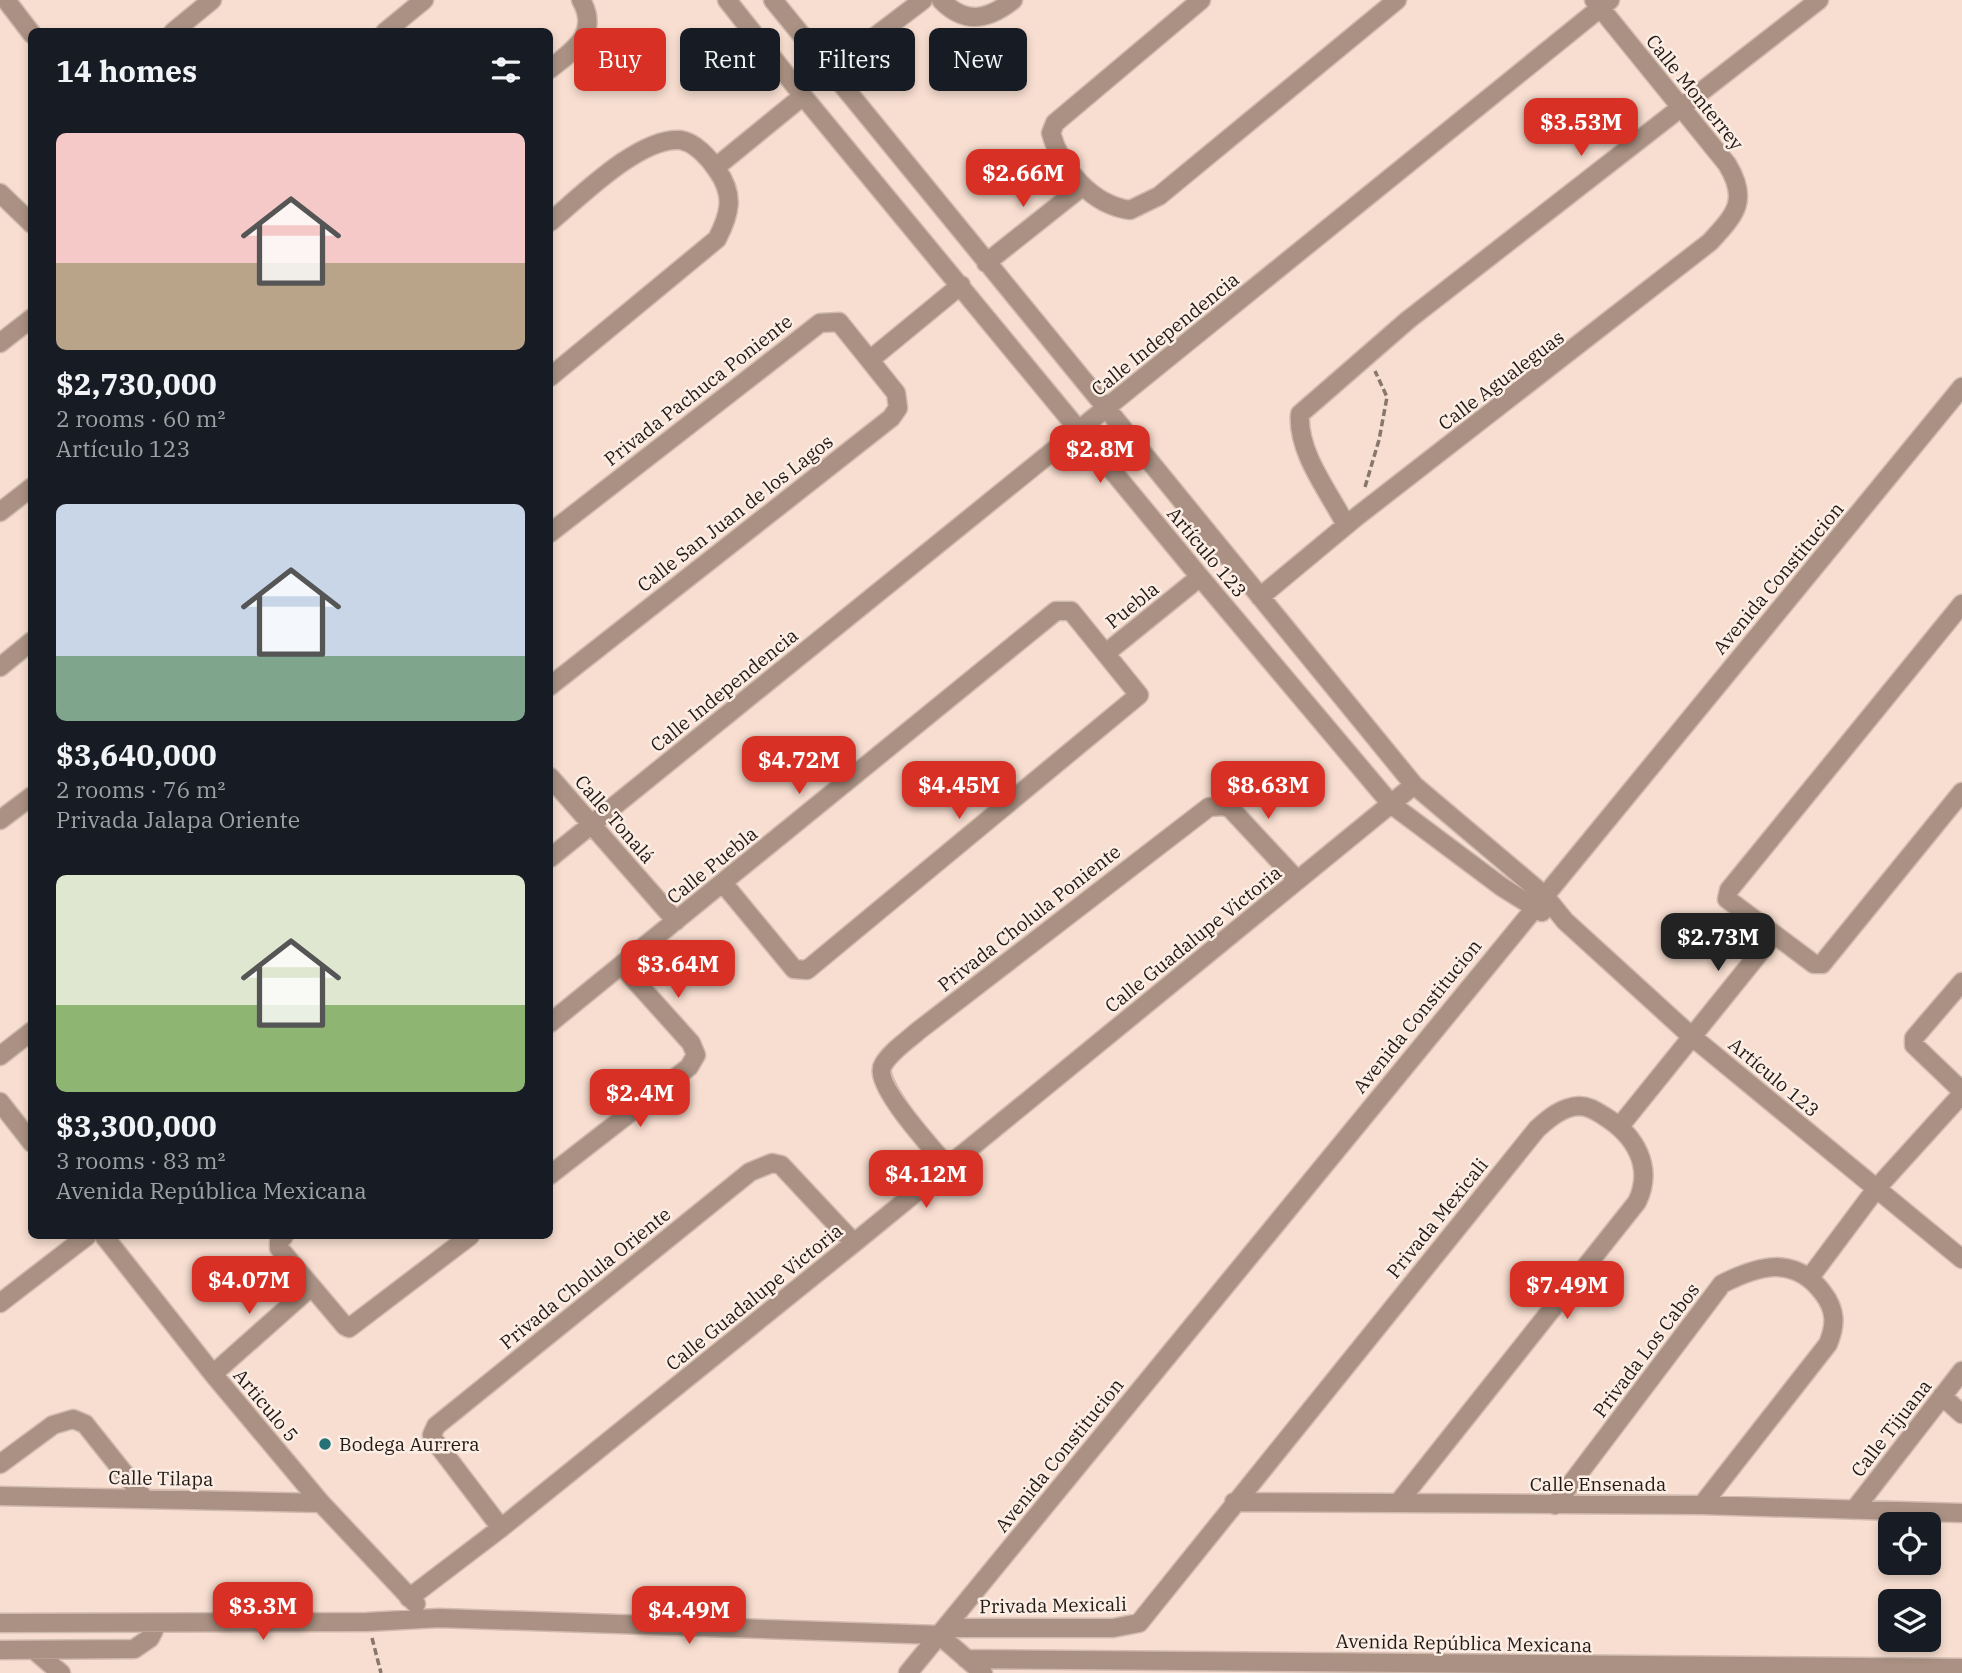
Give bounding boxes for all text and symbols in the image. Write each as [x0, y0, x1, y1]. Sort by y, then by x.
chip: Buy [574, 28, 666, 91]
chip: Rent [680, 28, 780, 91]
chip: Filters [794, 28, 915, 91]
chip: New [929, 28, 1027, 91]
street label: Calle Monterrey [1641, 29, 1750, 155]
text: 14 homes [56, 51, 197, 90]
icon: filters [487, 51, 525, 89]
pin: $3.53M [1524, 99, 1638, 158]
text: $3.53M [1540, 106, 1622, 136]
pin: $2.66M [966, 150, 1080, 209]
text: $2.66M [982, 157, 1064, 187]
icon: home [228, 178, 354, 304]
street label: Calle Independencia [1086, 267, 1244, 401]
street label: Privada Pachuca Poniente [599, 309, 797, 471]
street label: Calle Agualeguas [1433, 325, 1569, 435]
text: $2,730,000 [56, 364, 217, 403]
text: 2 rooms · 60 m² [56, 403, 226, 433]
pin: $2.8M [1051, 426, 1149, 485]
street label: Calle San Juan de los Lagos [632, 429, 838, 597]
text: Artículo 123 [56, 433, 190, 463]
text: $2.8M [1066, 433, 1134, 463]
street label: Avenida Constitucion [1707, 497, 1849, 659]
street label: Artículo 123 [1162, 502, 1252, 602]
icon: home [228, 549, 354, 675]
street label: Puebla [1101, 576, 1163, 634]
street label: Calle Independencia [645, 623, 803, 757]
text: $3,640,000 [56, 735, 217, 774]
pin: $4.72M [742, 736, 856, 796]
text: $4.72M [758, 744, 840, 774]
pin: $4.45M [902, 762, 1016, 821]
pin: $8.63M [1211, 762, 1325, 821]
text: $4.45M [918, 769, 1000, 799]
text: $8.63M [1227, 769, 1309, 799]
street label: Calle Tonalá [570, 770, 660, 868]
text: 2 rooms · 76 m² [56, 774, 226, 804]
text: Privada Jalapa Oriente [56, 804, 300, 834]
street label: Calle Puebla [662, 821, 762, 909]
street label: Privada Cholula Poniente [933, 839, 1125, 997]
street label: Calle Guadalupe Victoria [1100, 860, 1286, 1018]
pin: $2.73M [1661, 914, 1775, 973]
icon: home [228, 920, 354, 1046]
text: $2.73M [1677, 921, 1759, 951]
street label: Avenida Constitucion [1348, 934, 1486, 1098]
pin: $3.64M [621, 940, 735, 1000]
text: $3.64M [637, 948, 719, 978]
street label: Artículo 123 [1724, 1032, 1824, 1122]
pin: $2.4M [591, 1070, 689, 1129]
text: $2.4M [606, 1077, 674, 1107]
text: $3,300,000 [56, 1106, 217, 1145]
text: 3 rooms · 83 m² [56, 1145, 226, 1175]
pin: $4.12M [869, 1150, 983, 1210]
street label: Privada Mexicali [1381, 1153, 1493, 1283]
text: $4.12M [885, 1158, 967, 1188]
text: Avenida República Mexicana [56, 1175, 367, 1205]
street label: Privada Cholula Oriente [495, 1202, 675, 1354]
street label: Calle Guadalupe Victoria [661, 1218, 847, 1376]
pin: $4.07M [192, 1256, 306, 1316]
pin: $7.49M [1510, 1262, 1624, 1321]
text: $4.07M [208, 1264, 290, 1294]
text: $7.49M [1526, 1269, 1608, 1299]
street label: Privada Los Cabos [1588, 1278, 1704, 1422]
street label: Articulo 5 [228, 1364, 304, 1446]
street label: Avenida Constitucion [990, 1373, 1128, 1537]
street label: Calle Tijuana [1845, 1374, 1937, 1482]
place label: Bodega Aurrera [339, 1432, 480, 1456]
marker: Bodega Aurrera [317, 1436, 333, 1452]
street label: Calle Tilapa [108, 1465, 214, 1491]
street label: Calle Ensenada [1530, 1472, 1666, 1496]
map controls [1878, 1512, 1941, 1652]
button: locate [1878, 1512, 1941, 1575]
pin: $3.3M [214, 1582, 312, 1642]
pin: $4.49M [632, 1586, 746, 1646]
button: layers [1878, 1589, 1941, 1652]
text: $3.3M [229, 1590, 297, 1620]
street label: Privada Mexicali [979, 1592, 1127, 1618]
text: $4.49M [648, 1594, 730, 1624]
street label: Avenida República Mexicana [1335, 1629, 1593, 1657]

